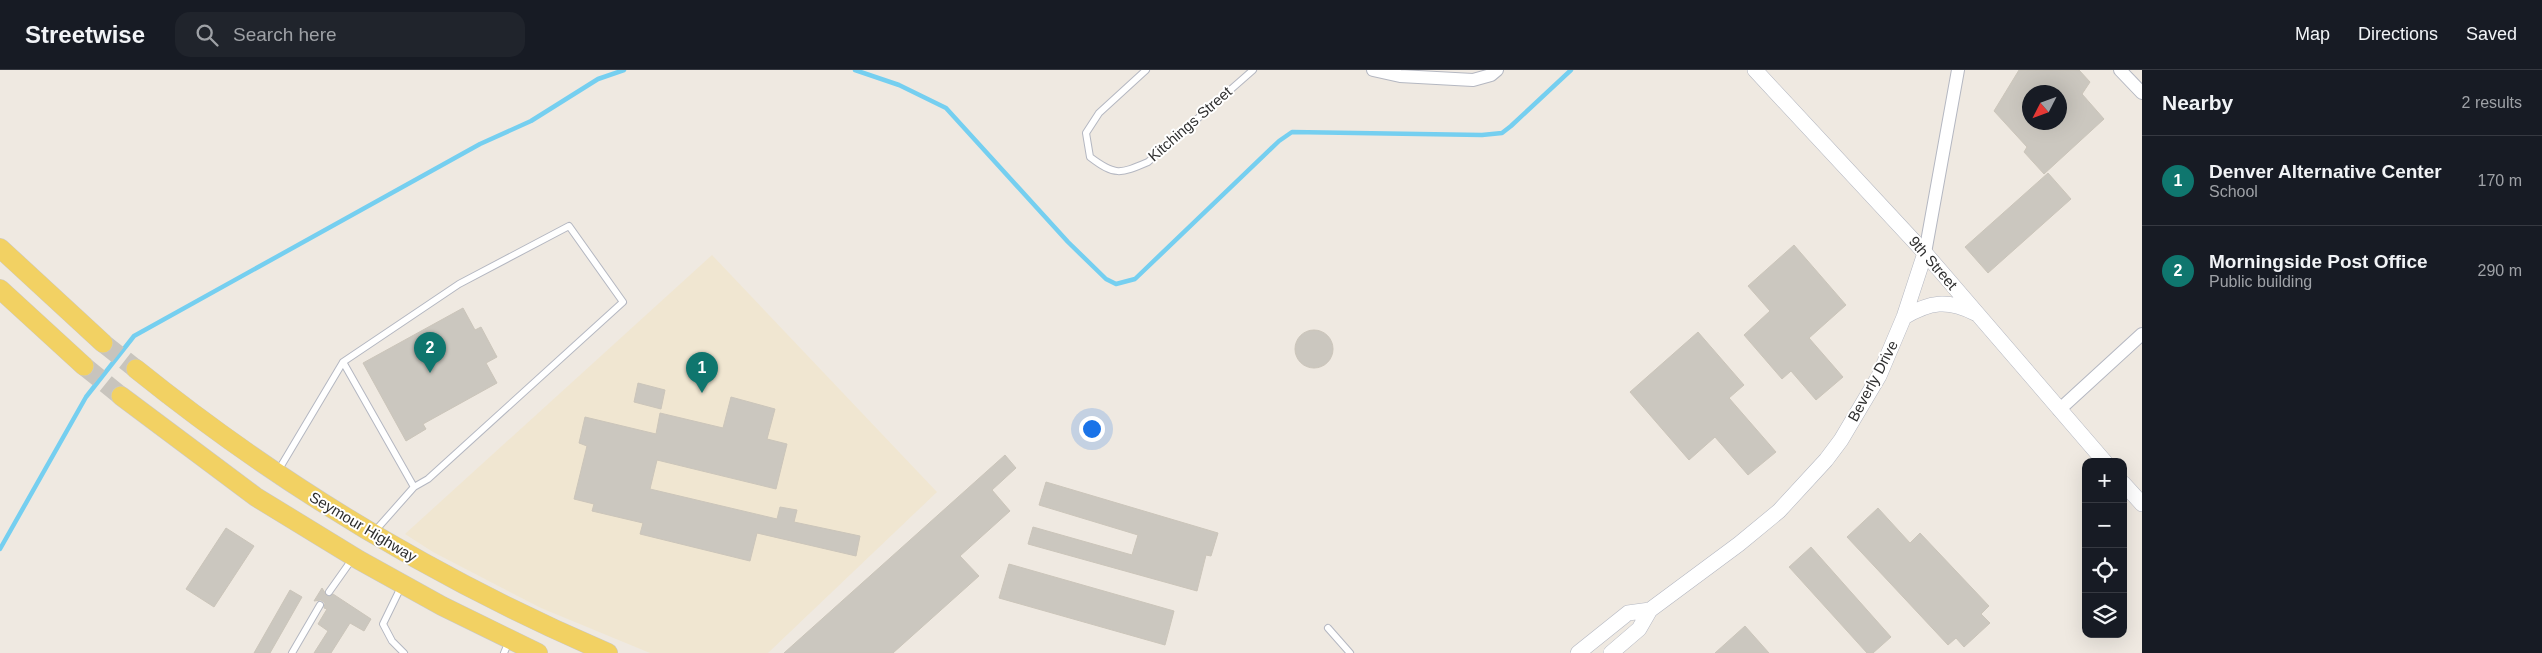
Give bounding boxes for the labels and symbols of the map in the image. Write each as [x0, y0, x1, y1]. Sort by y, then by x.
street label: Kitchings Street [1144, 82, 1236, 165]
north arrow [2022, 85, 2067, 130]
street label: 9th Street [1906, 233, 1962, 293]
pin: 2 [414, 332, 446, 373]
street label: Beverly Drive [1844, 337, 1901, 424]
pin: 1 [686, 352, 718, 393]
your location [1079, 416, 1105, 442]
street label: Seymour Highway [307, 488, 420, 565]

